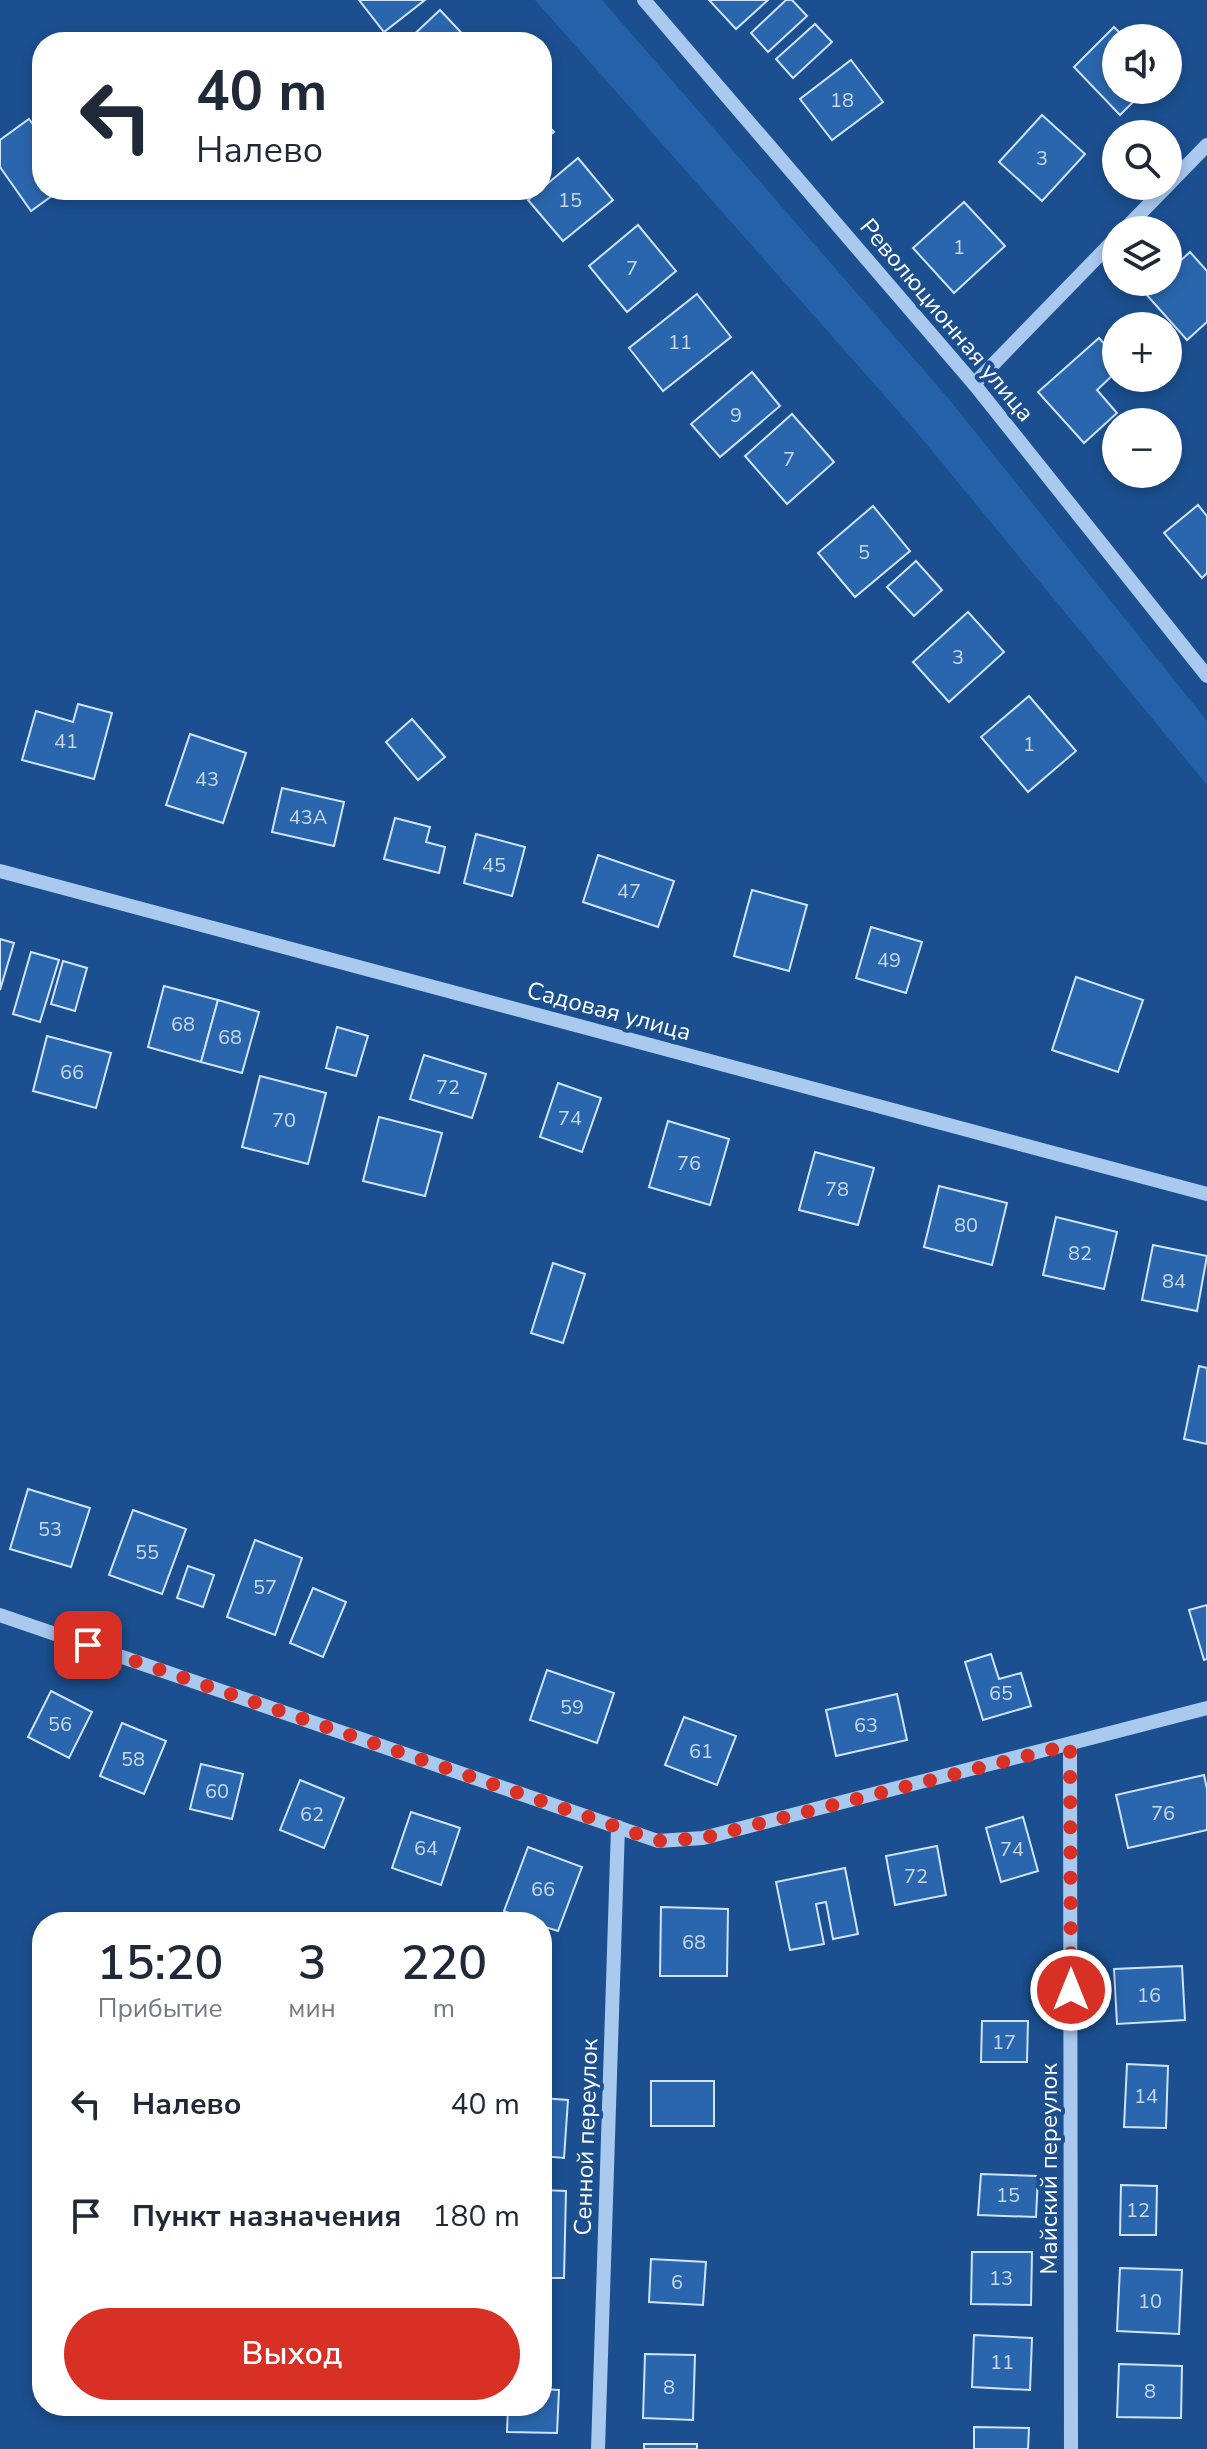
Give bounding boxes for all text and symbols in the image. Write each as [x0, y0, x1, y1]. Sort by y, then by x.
map controls [1102, 24, 1182, 488]
button: sound [1102, 24, 1182, 104]
text: 40 m [196, 53, 327, 130]
icon: left [64, 64, 168, 168]
house number: 18 [830, 87, 854, 114]
button: search [1102, 120, 1182, 200]
text: Налево [196, 126, 323, 175]
house number: 3 [1036, 145, 1048, 172]
house number: 15 [558, 187, 582, 214]
street label: Революционная улица [853, 212, 1041, 428]
button: layers [1102, 216, 1182, 296]
house number: 1 [953, 234, 965, 261]
house number: 7 [626, 255, 638, 282]
button: + [1102, 312, 1182, 392]
house number: 11 [668, 329, 692, 356]
house number: 9 [730, 402, 742, 429]
button: − [1102, 408, 1182, 488]
house number: 7 [783, 446, 795, 473]
house number: 5 [858, 539, 870, 566]
house number: 3 [952, 644, 964, 671]
house number: 41 [54, 728, 78, 755]
house number: 1 [1023, 731, 1035, 758]
house number: 43 [195, 766, 219, 793]
house number: 43А [289, 804, 328, 831]
house number: 45 [482, 852, 506, 879]
house number: 47 [617, 878, 641, 905]
house number: 49 [877, 947, 901, 974]
street label: Садовая улица [523, 974, 695, 1048]
house number: 68 [171, 1011, 195, 1038]
house number: 68 [218, 1024, 242, 1051]
house number: 66 [60, 1059, 84, 1086]
house number: 72 [436, 1074, 460, 1101]
house number: 74 [558, 1105, 582, 1132]
house number: 70 [272, 1107, 296, 1134]
house number: 76 [677, 1150, 701, 1177]
house number: 78 [825, 1176, 849, 1203]
house number: 80 [954, 1212, 978, 1239]
house number: 82 [1068, 1240, 1092, 1267]
house number: 84 [1162, 1268, 1186, 1295]
house number: 53 [38, 1516, 62, 1543]
house number: 55 [135, 1539, 159, 1566]
house number: 57 [253, 1574, 277, 1601]
pin [54, 1611, 122, 1679]
icon: arrive [66, 1623, 110, 1667]
house number: 65 [989, 1680, 1013, 1707]
house number: 59 [560, 1694, 584, 1721]
house number: 56 [48, 1711, 72, 1738]
house number: 63 [854, 1712, 878, 1739]
house number: 61 [689, 1738, 713, 1765]
house number: 58 [121, 1746, 145, 1773]
house number: 60 [205, 1778, 229, 1805]
house number: 76 [1151, 1800, 1175, 1827]
house number: 62 [300, 1801, 324, 1828]
house number: 64 [414, 1835, 438, 1862]
house number: 74 [1000, 1836, 1024, 1863]
house number: 72 [904, 1863, 928, 1890]
house number: 66 [531, 1876, 555, 1903]
house number: 68 [682, 1929, 706, 1956]
text: 15:20 [97, 1930, 223, 1996]
text: 3 [298, 1930, 326, 1996]
text: 220 [401, 1930, 487, 1996]
position arrow [1029, 1948, 1113, 2032]
house number: 16 [1137, 1982, 1161, 2009]
text: Прибытие [98, 1991, 223, 2026]
text: мин [288, 1991, 336, 2026]
text: m [433, 1991, 455, 2026]
house number: 17 [992, 2029, 1016, 2056]
street label: Сенной переулок [567, 2038, 605, 2236]
street label: Майский переулок [1033, 2063, 1065, 2275]
icon: left [64, 2082, 108, 2126]
house number: 14 [1134, 2083, 1158, 2110]
text: Налево [132, 2084, 241, 2125]
text: 40 m [451, 2084, 520, 2125]
house number: 15 [996, 2182, 1020, 2209]
icon: arrive [64, 2194, 108, 2238]
text: Пункт назначения [132, 2196, 401, 2237]
text: 180 m [433, 2196, 520, 2237]
house number: 12 [1126, 2197, 1150, 2224]
house number: 13 [989, 2265, 1013, 2292]
house number: 6 [671, 2269, 683, 2296]
house number: 10 [1138, 2288, 1162, 2315]
button: Выход [64, 2308, 520, 2400]
house number: 11 [990, 2349, 1014, 2376]
house number: 8 [663, 2374, 675, 2401]
house number: 8 [1144, 2378, 1156, 2405]

